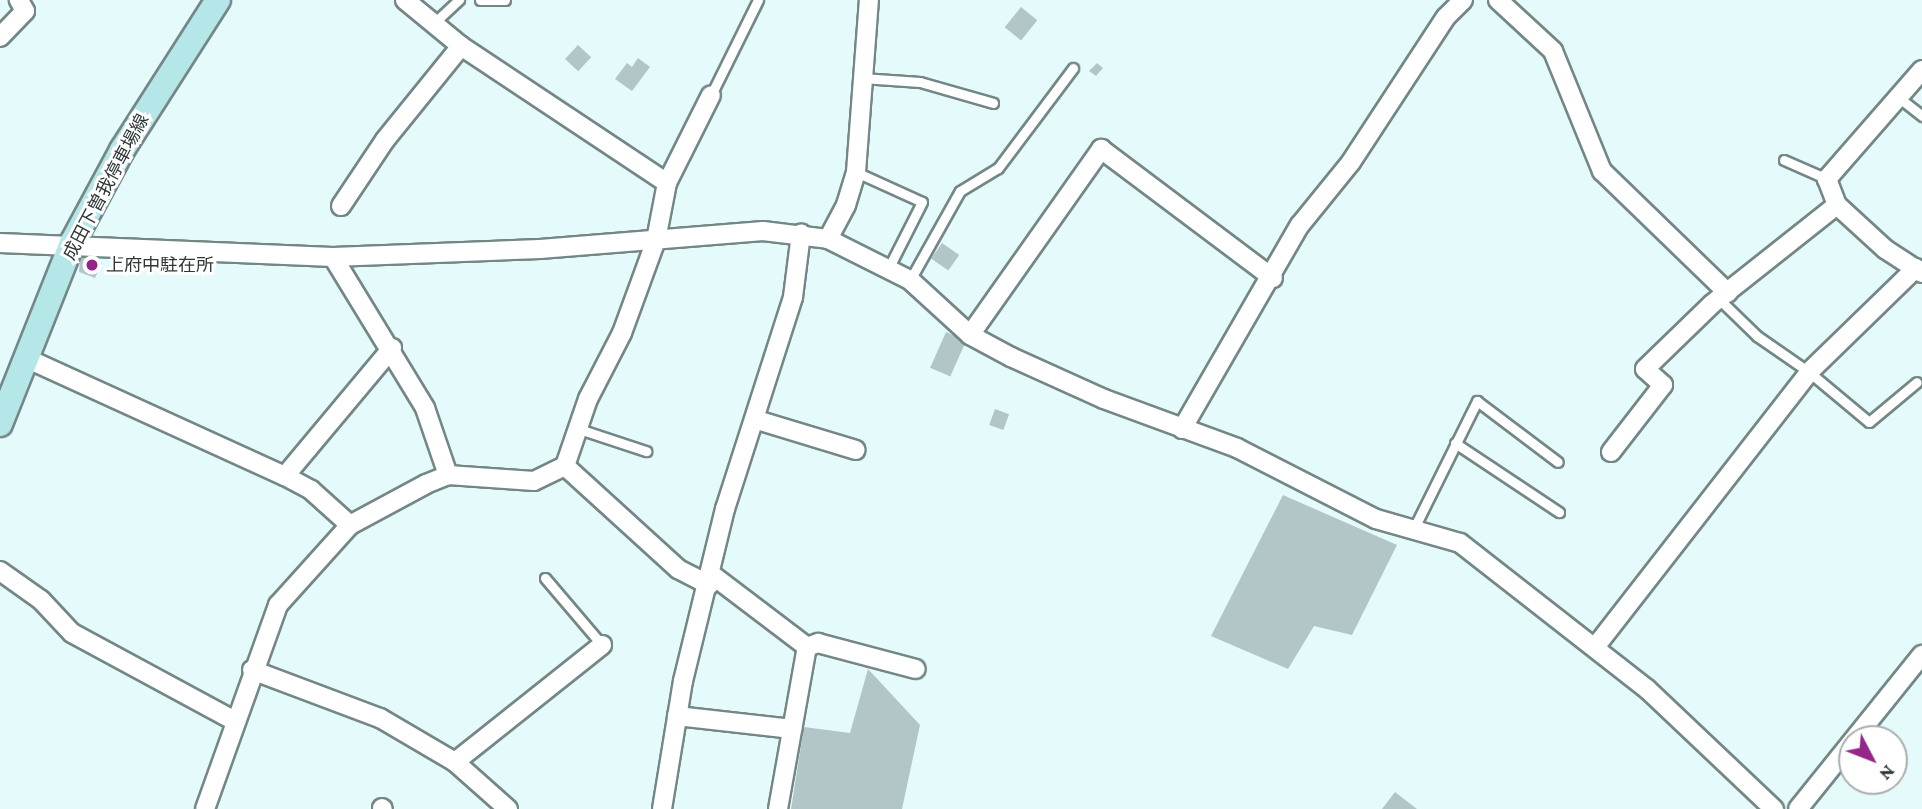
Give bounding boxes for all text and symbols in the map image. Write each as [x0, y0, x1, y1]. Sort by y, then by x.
street label: 成田下曽我停車場線 [58, 110, 154, 264]
place label: 上府中駐在所 [106, 254, 214, 276]
marker: 上府中駐在所 [84, 257, 100, 273]
north arrow [1838, 725, 1908, 795]
text: N [1875, 761, 1900, 785]

